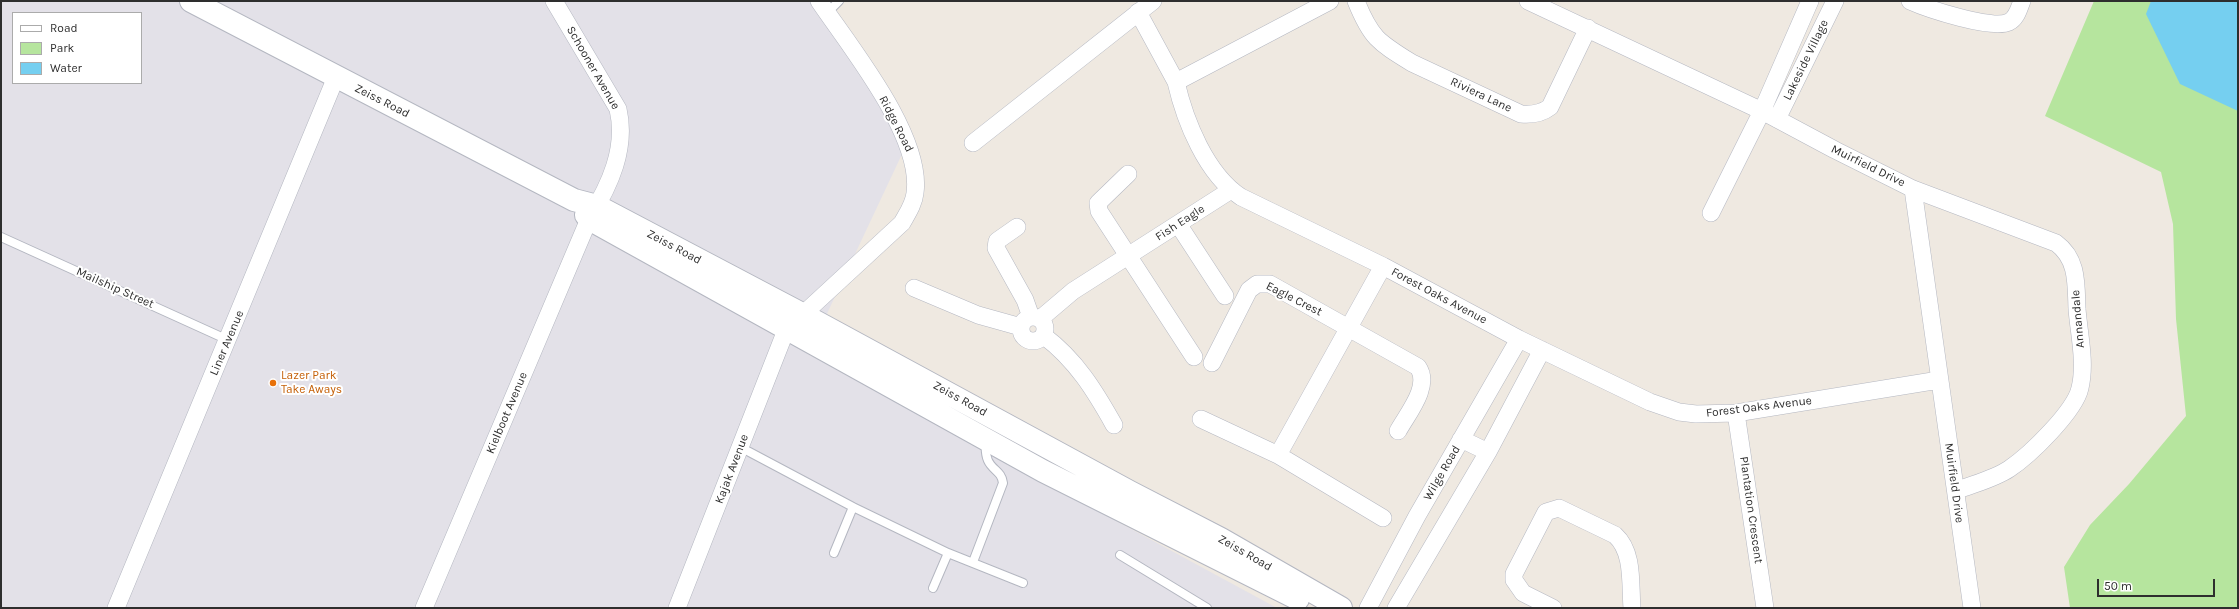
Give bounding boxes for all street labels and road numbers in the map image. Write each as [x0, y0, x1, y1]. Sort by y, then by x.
street label: Lakeside Village [1780, 17, 1832, 103]
street label: Schooner Avenue [563, 24, 623, 112]
street label: Riviera Lane [1448, 75, 1514, 115]
street label: Zeiss Road [352, 81, 412, 121]
street label: Ridge Road [876, 93, 916, 155]
street label: Muirfield Drive [1829, 142, 1907, 190]
street label: Fish Eagle [1153, 202, 1207, 244]
street label: Zeiss Road [644, 227, 704, 267]
street label: Mailship Street [74, 264, 156, 312]
street label: Forest Oaks Avenue [1389, 265, 1489, 327]
street label: Eagle Crest [1263, 279, 1325, 319]
street label: Annandale [2068, 289, 2088, 349]
street label: Liner Avenue [207, 308, 247, 378]
street label: Kielboot Avenue [483, 370, 531, 456]
street label: Zeiss Road [930, 378, 990, 420]
street label: Forest Oaks Avenue [1705, 393, 1813, 421]
street label: Kajak Avenue [712, 432, 752, 506]
street label: Muirfield Drive [1941, 442, 1967, 524]
street label: Wilge Road [1420, 443, 1464, 503]
street label: Plantation Crescent [1736, 456, 1766, 564]
street label: Zeiss Road [1215, 532, 1275, 574]

